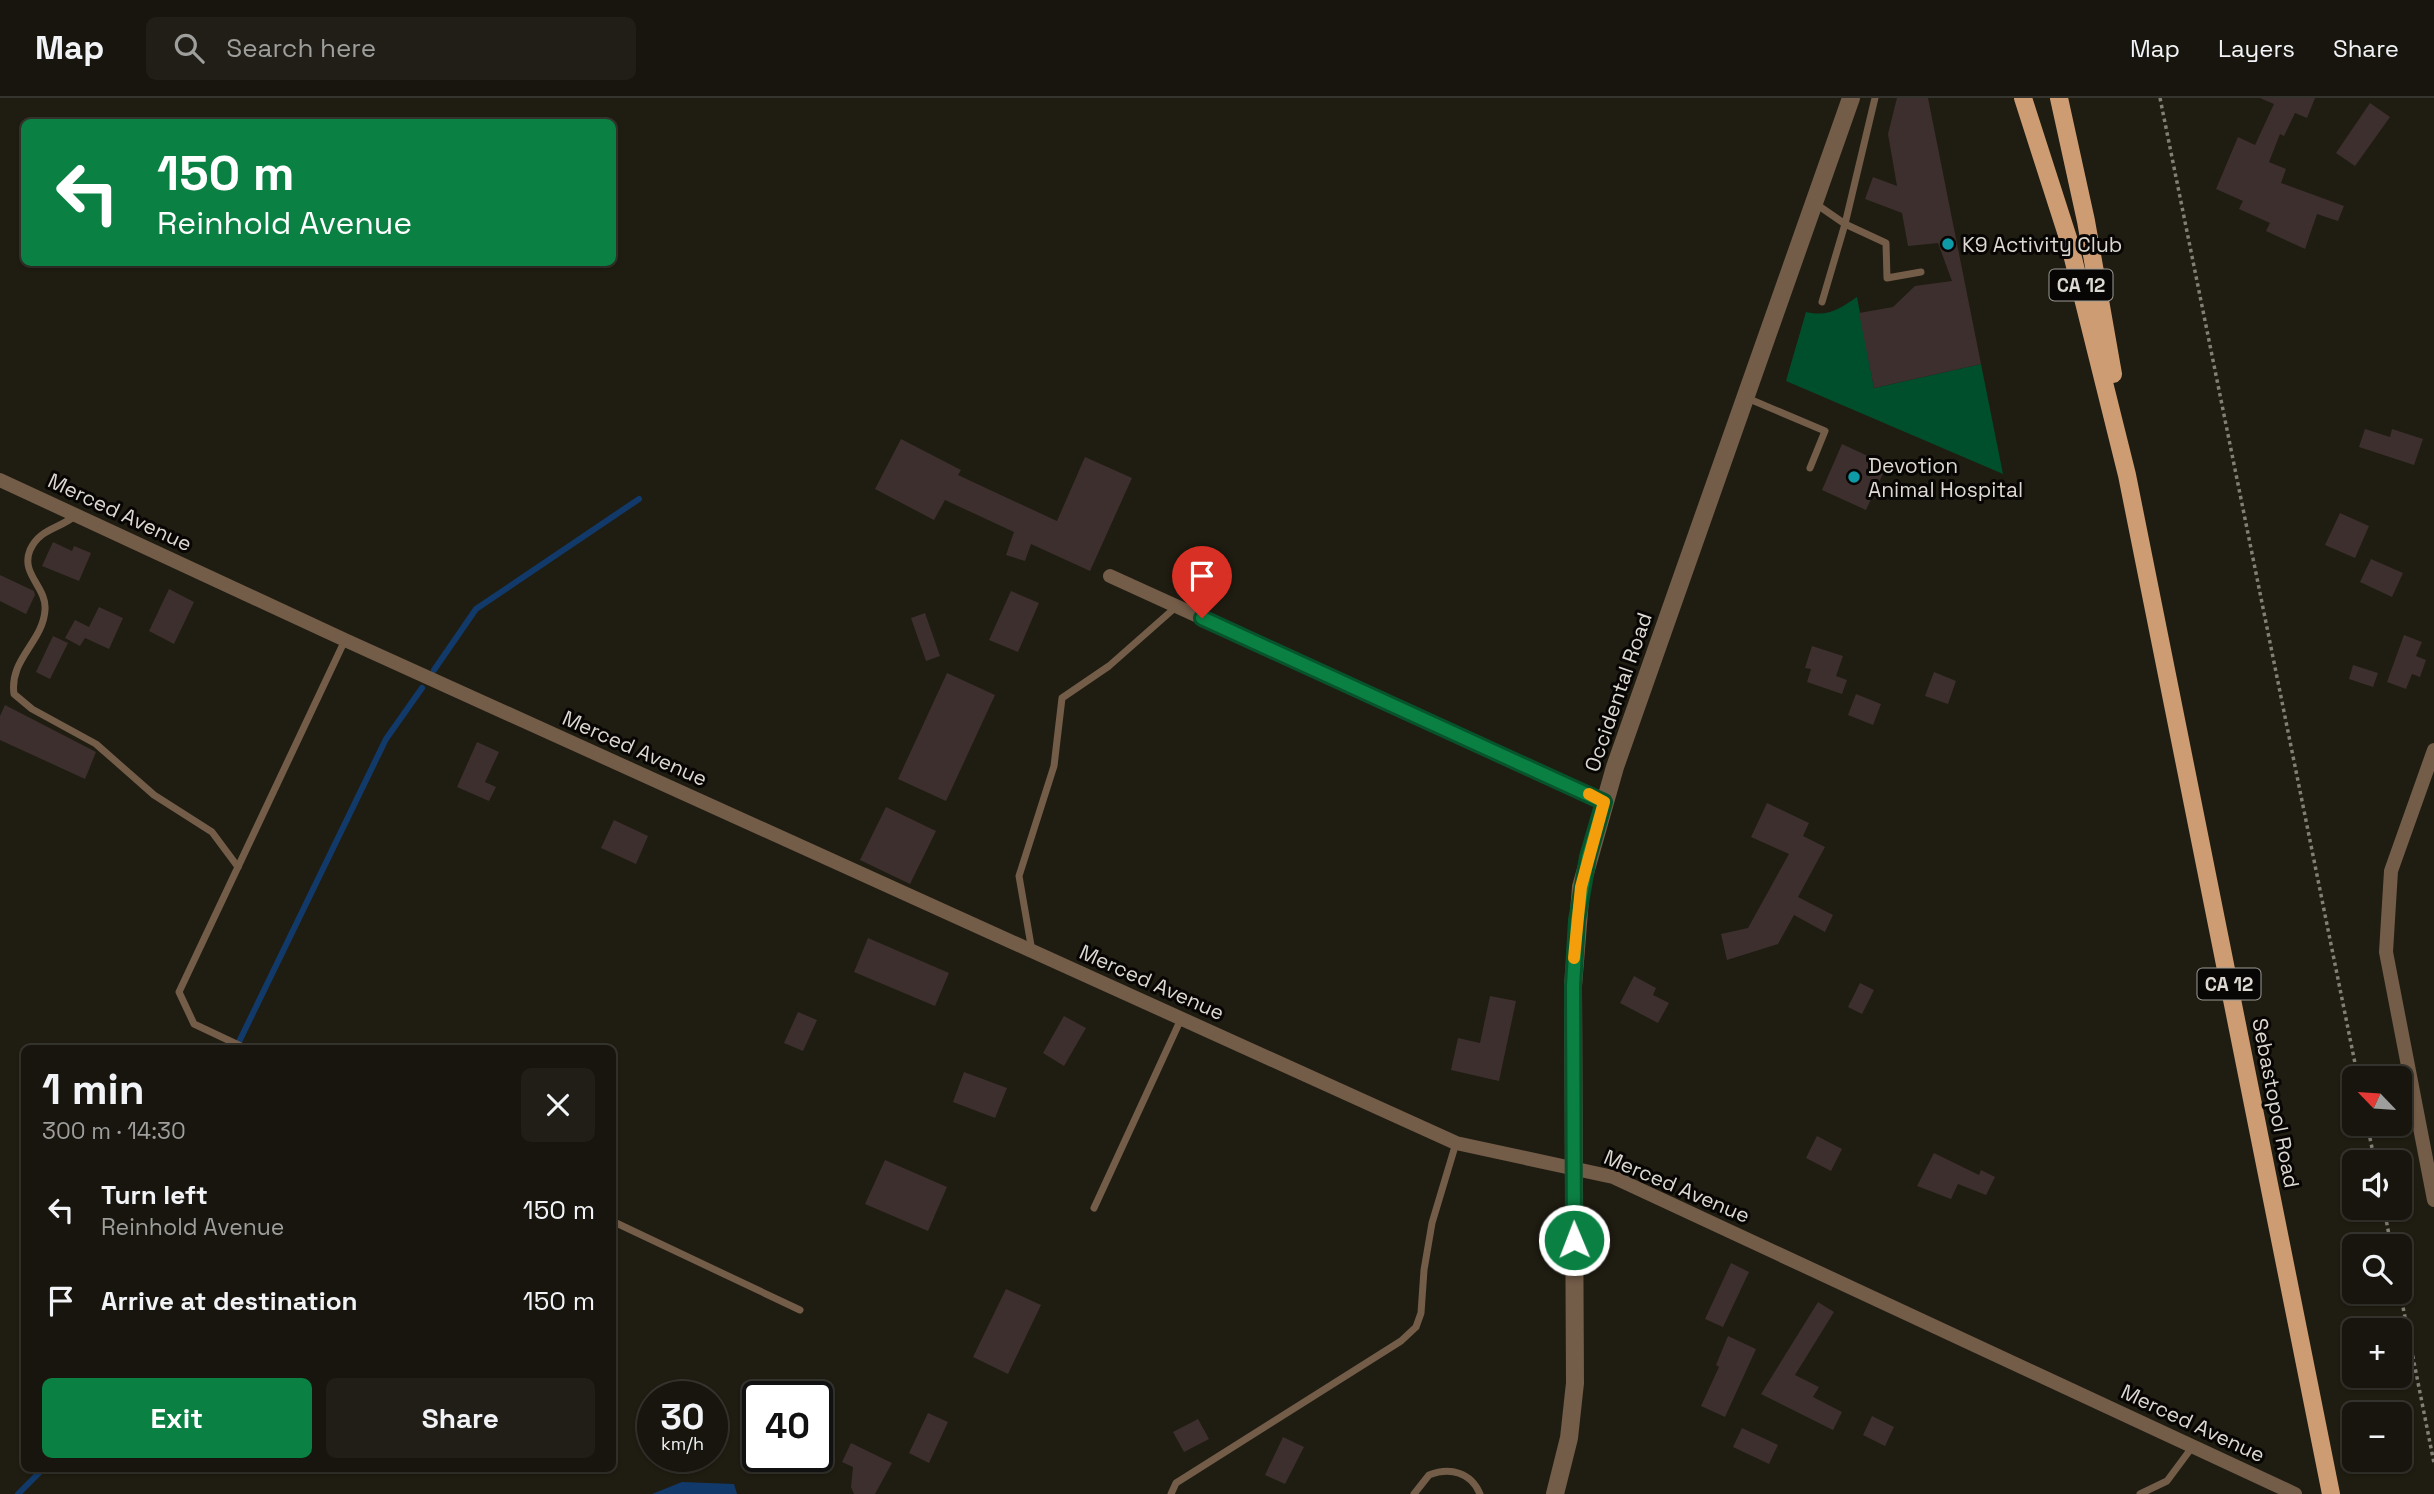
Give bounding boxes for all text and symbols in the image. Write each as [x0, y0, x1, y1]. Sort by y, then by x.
search box [146, 17, 636, 80]
text: Map [35, 27, 104, 69]
icon: search [170, 29, 208, 67]
text: Search here [226, 31, 376, 65]
text: Map [2130, 33, 2180, 64]
text: Layers [2218, 33, 2295, 64]
text: Share [2333, 33, 2399, 64]
text: 150 m [157, 142, 295, 204]
icon: left [42, 147, 133, 238]
text: Reinhold Avenue [157, 203, 412, 243]
place label: K9 Activity Club [1962, 231, 2122, 258]
marker: K9 Activity Club [1940, 236, 1956, 252]
road number: CA 12 [2050, 270, 2112, 300]
place label: Devotion Animal Hospital [1868, 452, 2023, 503]
street label: Merced Avenue [44, 467, 196, 557]
marker: Devotion Animal Hospital [1846, 469, 1862, 485]
pin [1172, 546, 1232, 618]
icon: arrive [1183, 557, 1221, 595]
street label: Occidental Road [1578, 609, 1658, 775]
street label: Merced Avenue [558, 704, 712, 792]
street label: Merced Avenue [1075, 938, 1229, 1026]
road number: CA 12 [2198, 968, 2260, 1000]
street label: Sebastopol Road [2246, 1016, 2306, 1190]
text: 1 min [42, 1063, 145, 1116]
north arrow [2342, 1066, 2412, 1136]
map controls [2342, 1066, 2412, 1472]
button: close [521, 1068, 595, 1142]
text: 300 m · 14:30 [42, 1116, 186, 1146]
street label: Merced Avenue [1600, 1143, 1754, 1229]
button: sound [2342, 1150, 2412, 1220]
text: Turn left [101, 1178, 208, 1212]
icon: left [42, 1191, 80, 1229]
text: 150 m [523, 1193, 595, 1227]
position arrow [1537, 1203, 1611, 1277]
text: Reinhold Avenue [101, 1212, 284, 1242]
button: search [2342, 1234, 2412, 1304]
icon: arrive [42, 1282, 80, 1320]
text: Arrive at destination [101, 1284, 358, 1318]
text: 150 m [523, 1284, 595, 1318]
button: + [2342, 1318, 2412, 1388]
button: Exit [42, 1378, 312, 1458]
button: Share [326, 1378, 595, 1458]
street label: Merced Avenue [2117, 1378, 2269, 1468]
speed limit sign: 40 [742, 1381, 833, 1472]
text: 30 [661, 1395, 704, 1439]
button: − [2342, 1402, 2412, 1472]
text: km/h [661, 1432, 704, 1455]

